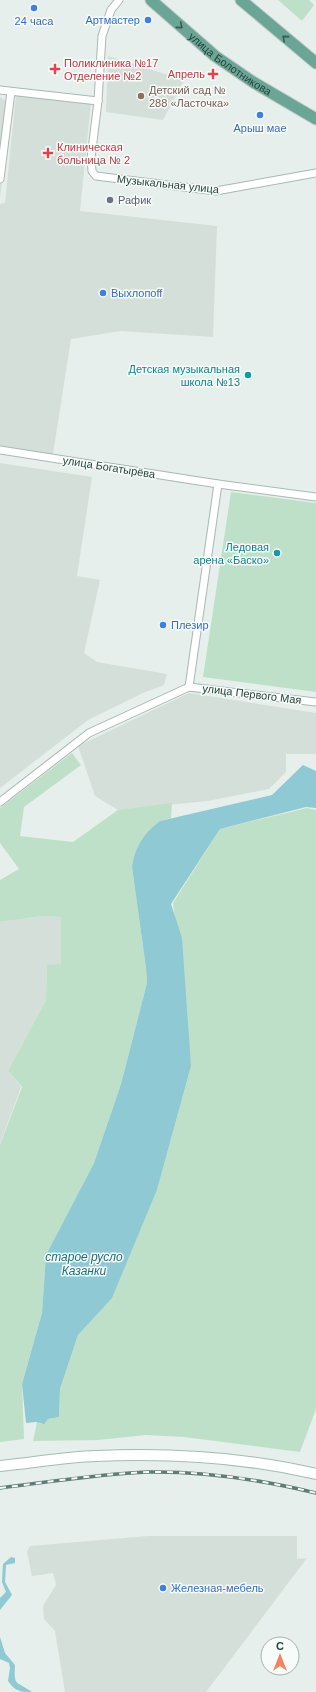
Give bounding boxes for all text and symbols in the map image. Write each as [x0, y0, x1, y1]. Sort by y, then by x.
marker: 24 часа [29, 3, 39, 13]
place label: Артмастер [85, 14, 140, 26]
place label: 24 часа [15, 15, 54, 27]
marker: Артмастер [143, 15, 153, 25]
one-way arrow [175, 21, 183, 28]
street label: улица Болотникова [187, 30, 274, 98]
one-way arrow [283, 36, 290, 43]
place label: Поликлиника №17 Отделение №2 [64, 57, 158, 82]
marker: Поликлиника №17 Отделение №2 [49, 63, 61, 75]
place label: Апрель [168, 68, 205, 80]
marker: Апрель [208, 69, 218, 79]
place label: Детский сад № 288 «Ласточка» [149, 84, 229, 109]
marker: Детский сад № 288 «Ласточка» [136, 91, 146, 101]
marker: Арыш мае [255, 110, 265, 120]
place label: Арыш мае [233, 122, 287, 134]
place label: Клиническая больница № 2 [57, 141, 130, 166]
marker: Клиническая больница № 2 [42, 147, 54, 159]
street label: Музыкальная улица [116, 173, 220, 195]
place label: Рафик [118, 194, 151, 206]
marker: Рафик [105, 195, 115, 205]
place label: Выхлопoff [111, 287, 163, 299]
marker: Выхлопoff [98, 288, 108, 298]
place label: Детская музыкальная школа №13 [129, 363, 240, 388]
marker: Детская музыкальная школа №13 [243, 370, 253, 380]
street label: улица Богатырёва [62, 454, 157, 480]
place label: Ледовая арена «Баско» [193, 541, 269, 566]
marker: Ледовая арена «Баско» [272, 548, 282, 558]
place label: Плезир [171, 619, 209, 631]
marker: Плезир [158, 620, 168, 630]
street label: улица Первого Мая [202, 682, 302, 706]
water label: старое русло Казанки [45, 1250, 123, 1278]
place label: Железная-мебель [171, 1582, 264, 1594]
marker: Железная-мебель [158, 1583, 168, 1593]
north arrow [260, 1636, 300, 1676]
text: С [276, 1640, 284, 1652]

